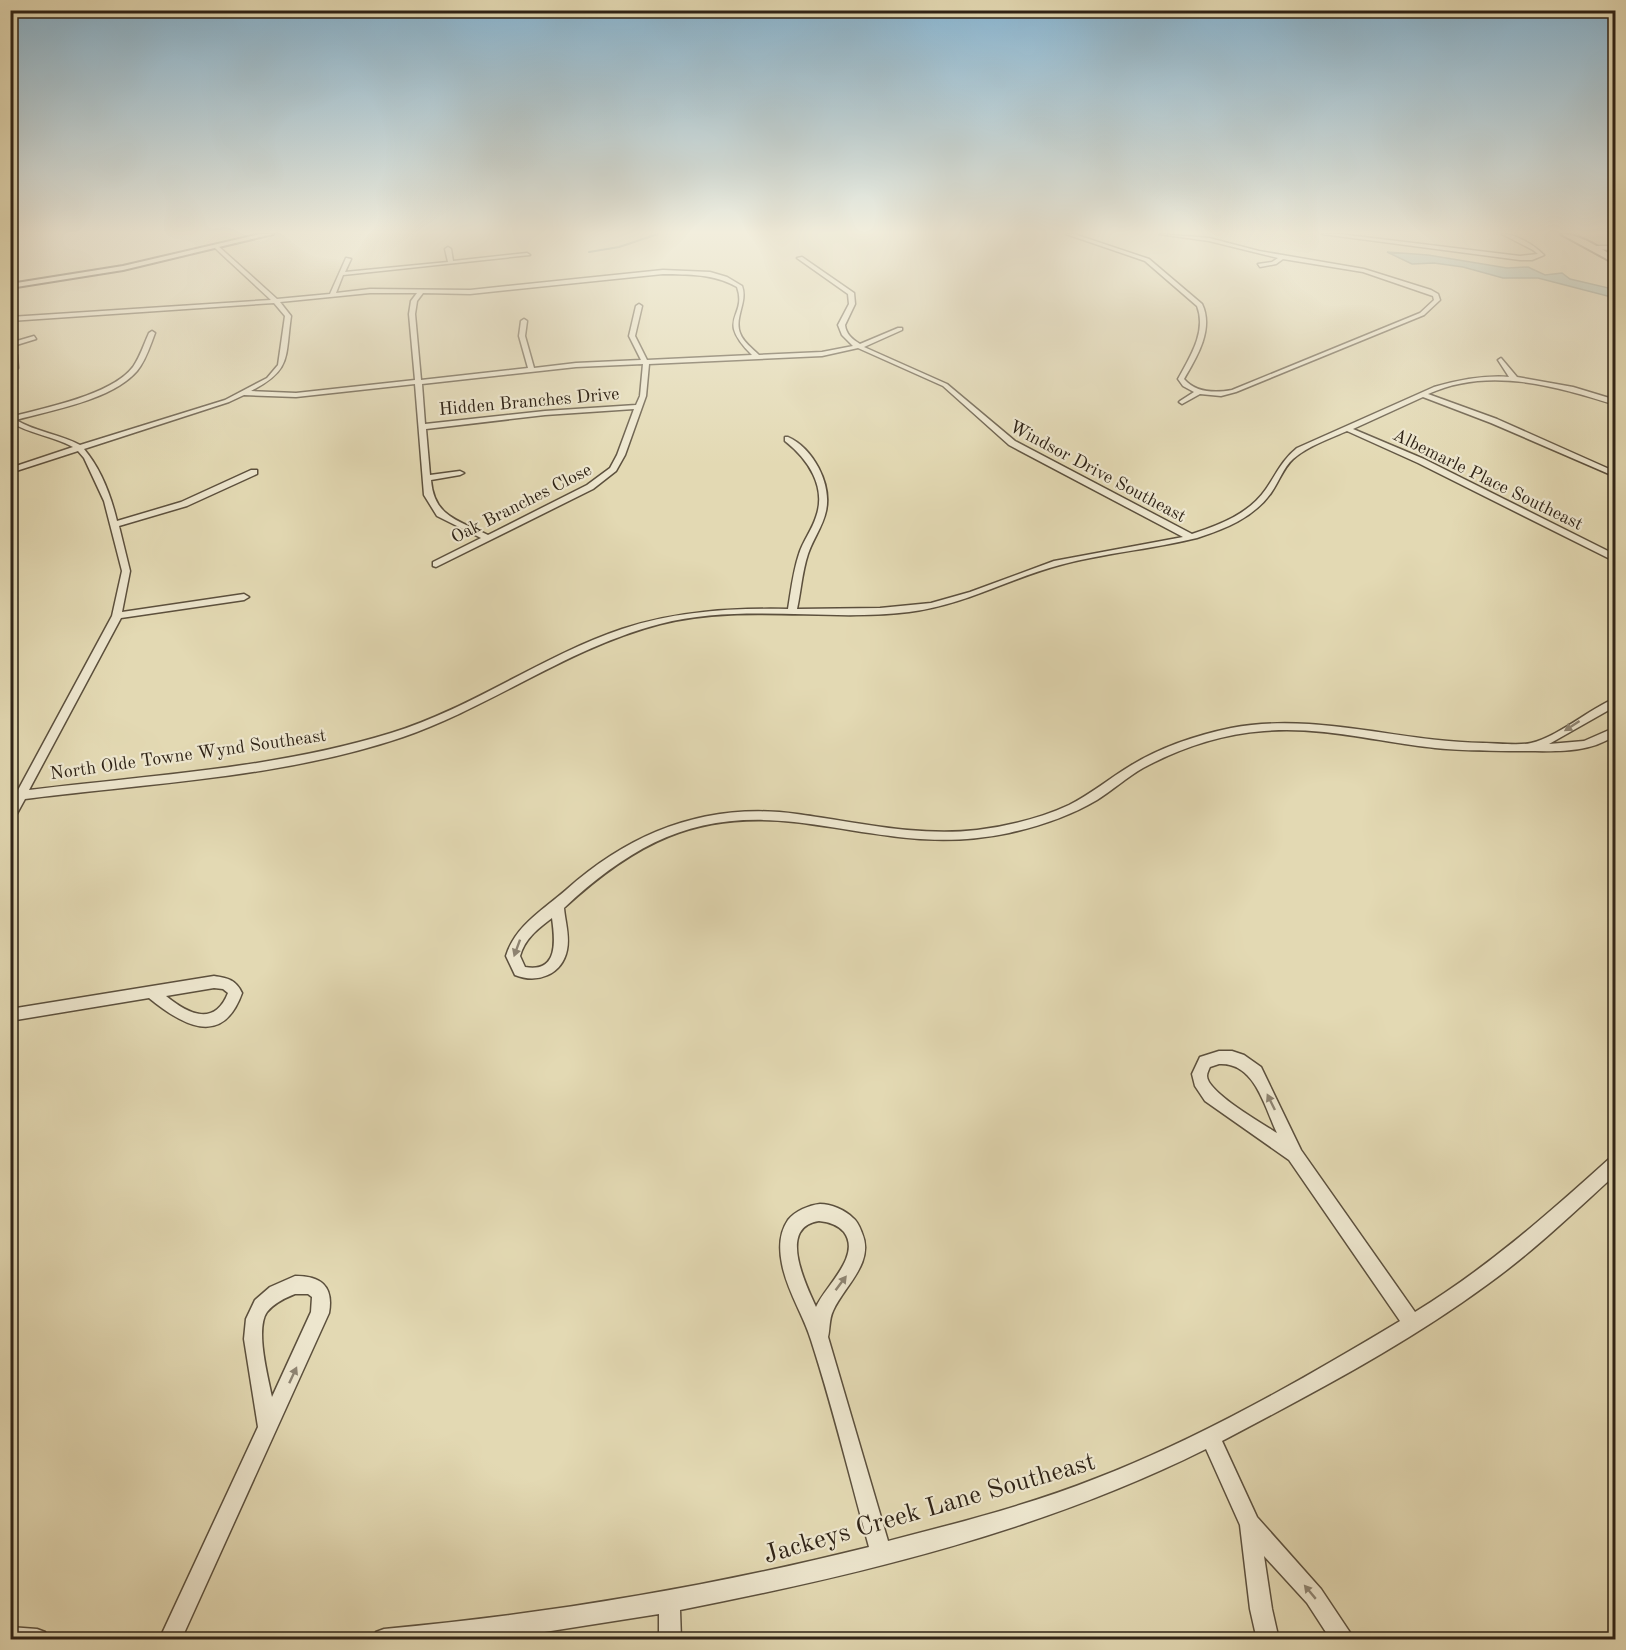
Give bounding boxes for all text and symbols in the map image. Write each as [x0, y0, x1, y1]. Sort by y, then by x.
street label: Hidden Branches Drive [438, 385, 620, 419]
street label: Windsor Drive Southeast [1006, 418, 1189, 526]
street label: Albemarle Place Southeast [1390, 426, 1585, 534]
street label: Oak Branches Close [448, 461, 595, 547]
one-way arrow [1564, 720, 1580, 731]
street label: North Olde Towne Wynd Southeast [49, 727, 327, 783]
one-way arrow [512, 939, 522, 957]
one-way arrow [1267, 1093, 1277, 1111]
one-way arrow [835, 1275, 847, 1291]
one-way arrow [288, 1366, 297, 1383]
street label: Jackeys Creek Lane Southeast [761, 1449, 1098, 1569]
one-way arrow [1304, 1584, 1317, 1600]

